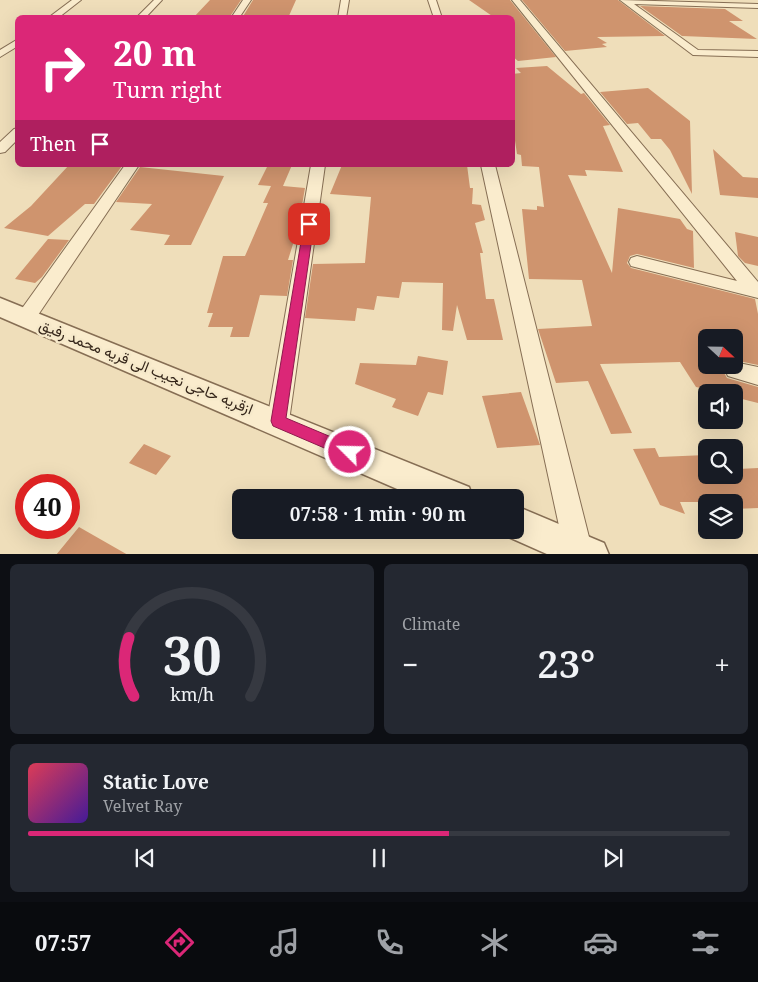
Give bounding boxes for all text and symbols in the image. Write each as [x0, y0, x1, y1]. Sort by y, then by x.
text: 20 m [113, 29, 196, 76]
icon: right [30, 35, 95, 100]
text: Turn right [113, 74, 222, 104]
icon: arrive [86, 130, 114, 158]
text: Then [30, 131, 76, 157]
pin [288, 203, 330, 245]
icon: arrive [295, 210, 323, 238]
street label: ازقریه حاجی نجیب الی قریه محمد رفیق [36, 314, 256, 419]
north arrow [698, 329, 742, 374]
map controls [698, 329, 743, 539]
button: sound [698, 384, 743, 429]
position arrow [323, 425, 375, 477]
button: search [698, 439, 743, 484]
speed limit sign: 40 [15, 474, 80, 539]
button: layers [698, 494, 743, 539]
text: 07:58 · 1 min · 90 m [290, 501, 466, 527]
text: Climate [402, 613, 460, 635]
text: 30 [163, 619, 221, 690]
text: 23° [537, 637, 595, 689]
text: − [402, 645, 418, 683]
text: + [714, 645, 730, 683]
text: km/h [170, 682, 214, 706]
text: Static Love [103, 769, 209, 795]
text: Velvet Ray [103, 795, 182, 817]
icon: previous [131, 844, 159, 872]
icon: pause [365, 844, 393, 872]
icon: next [599, 844, 627, 872]
icon: directions [162, 925, 197, 960]
icon: music [267, 925, 302, 960]
icon: phone [372, 925, 407, 960]
icon: climate [477, 925, 512, 960]
icon: car [583, 925, 618, 960]
icon: filters [688, 925, 723, 960]
text: 07:57 [35, 927, 92, 957]

